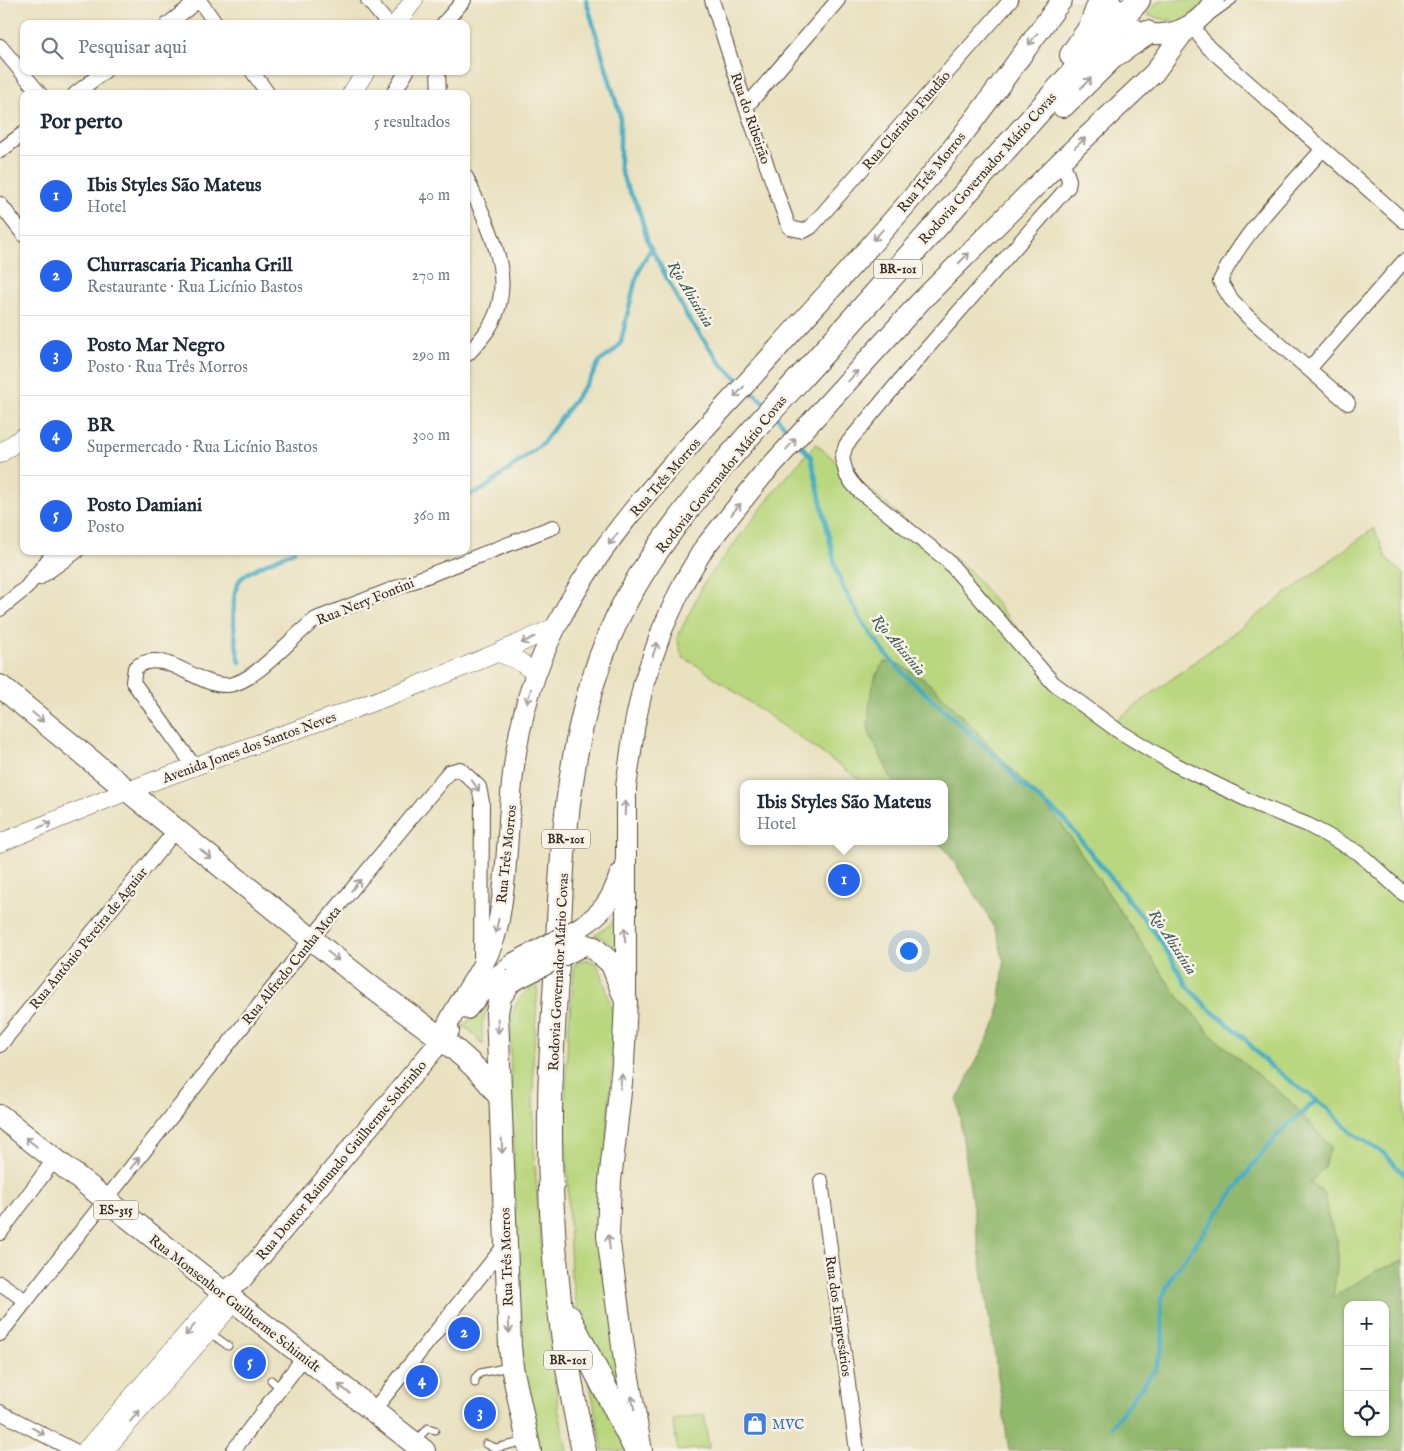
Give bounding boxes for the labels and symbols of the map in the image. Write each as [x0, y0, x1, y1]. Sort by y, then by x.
one-way arrow [1028, 32, 1039, 45]
street label: Rua Clarindo Fundão [859, 67, 955, 174]
street label: Rua do Ribeirão [726, 70, 774, 167]
one-way arrow [1079, 77, 1092, 89]
street label: Rodovia Governador Mário Covas [915, 89, 1061, 248]
street label: Rua Três Morros [894, 128, 970, 217]
one-way arrow [1073, 137, 1086, 149]
one-way arrow [872, 228, 884, 241]
one-way arrow [958, 251, 970, 264]
water label: Rio Abissínia [663, 258, 718, 331]
road number: BR-101 [874, 260, 922, 278]
one-way arrow [847, 369, 858, 382]
one-way arrow [733, 386, 744, 399]
street label: Rodovia Governador Mário Covas [652, 392, 791, 557]
street label: Rua Três Morros [627, 434, 705, 521]
one-way arrow [785, 438, 796, 451]
one-way arrow [730, 503, 741, 516]
one-way arrow [608, 532, 619, 545]
street label: Rua Nery Fontini [314, 574, 417, 630]
water label: Rio Abissínia [867, 611, 930, 680]
one-way arrow [521, 635, 536, 645]
one-way arrow [651, 641, 661, 657]
one-way arrow [524, 688, 534, 704]
street label: Avenida Jones dos Santos Neves [159, 708, 339, 788]
one-way arrow [31, 712, 44, 723]
one-way arrow [470, 778, 481, 792]
one-way arrow [620, 800, 630, 816]
street label: Rua Três Morros [493, 804, 521, 904]
one-way arrow [37, 820, 52, 829]
road number: BR-101 [542, 830, 590, 849]
one-way arrow [200, 849, 213, 860]
pin: 1 [828, 861, 860, 899]
street label: Rua Antônio Pereira de Aguiar [26, 864, 152, 1013]
street label: Rodovia Governador Mário Covas [545, 873, 573, 1071]
one-way arrow [350, 879, 361, 892]
street label: Rua Alfredo Cunha Mota [238, 902, 346, 1029]
water label: Rio Abissínia [1144, 906, 1201, 979]
one-way arrow [492, 918, 501, 934]
one-way arrow [620, 927, 630, 943]
your location [896, 938, 922, 964]
one-way arrow [326, 951, 339, 962]
one-way arrow [493, 1018, 502, 1034]
street label: Rua Doutor Raimundo Guilherme Sobrinho [253, 1056, 431, 1264]
one-way arrow [617, 1073, 626, 1089]
one-way arrow [25, 1136, 38, 1147]
one-way arrow [497, 1138, 506, 1154]
one-way arrow [129, 1156, 140, 1169]
road number: ES-315 [94, 1200, 138, 1220]
street label: Rua Três Morros [496, 1207, 518, 1307]
street label: Rua Monsenhor Guilherme Schimidt [145, 1231, 324, 1377]
one-way arrow [604, 1235, 614, 1251]
street label: Rua dos Empresários [821, 1255, 855, 1378]
pin: 2 [448, 1314, 480, 1352]
one-way arrow [504, 1318, 514, 1334]
one-way arrow [184, 1323, 196, 1336]
pin: 5 [234, 1344, 266, 1382]
road number: BR-101 [544, 1350, 592, 1370]
pin: 4 [406, 1362, 438, 1400]
one-way arrow [338, 1383, 351, 1394]
pin: 3 [464, 1394, 496, 1432]
one-way arrow [627, 1395, 637, 1411]
one-way arrow [129, 1409, 141, 1422]
shop icon: MVC [742, 1411, 768, 1437]
place label: MVC [772, 1416, 804, 1434]
one-way arrow [30, 1426, 45, 1436]

